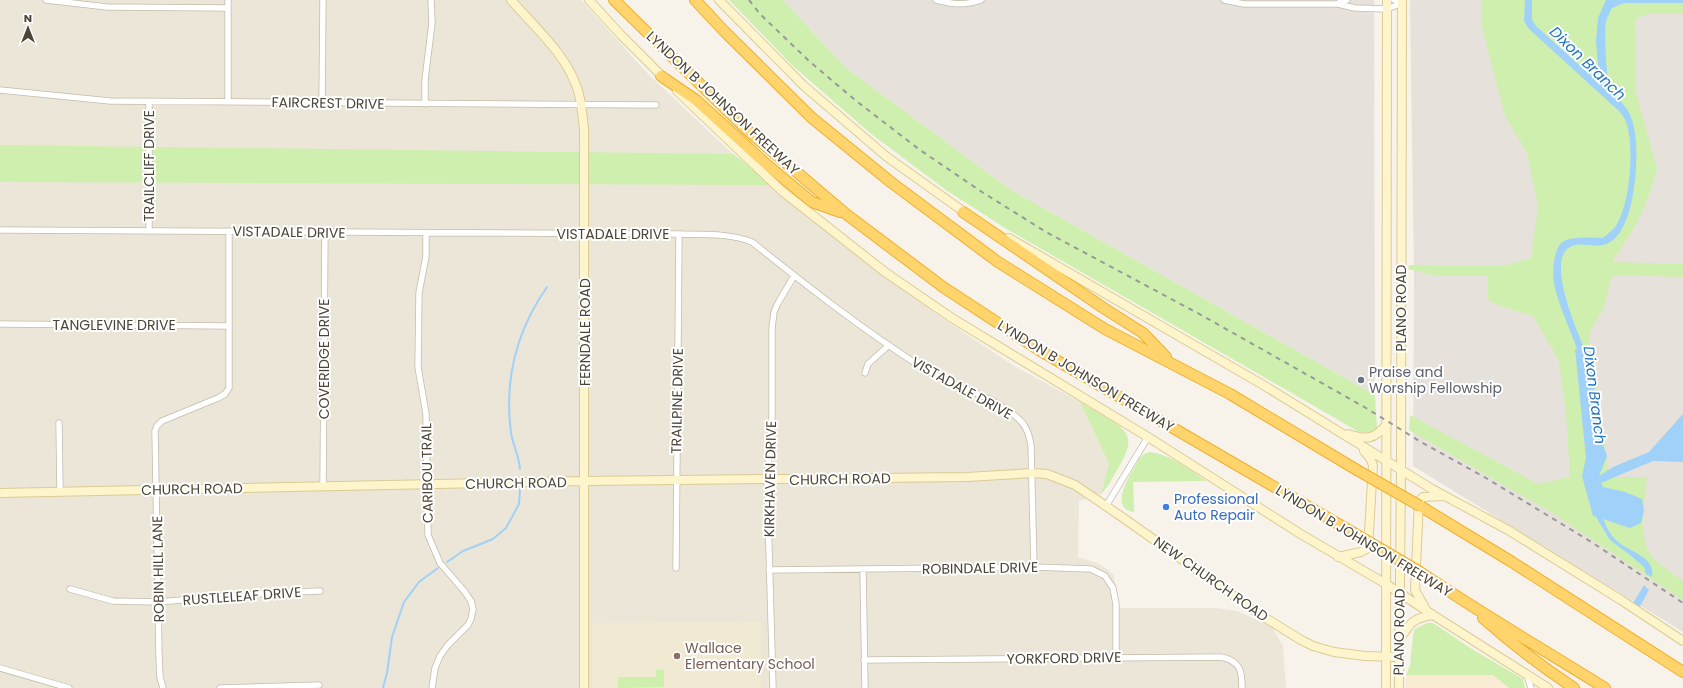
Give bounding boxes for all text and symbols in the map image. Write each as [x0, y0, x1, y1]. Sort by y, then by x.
north arrow [8, 8, 48, 48]
text: N [24, 10, 32, 26]
water label: Dixon Branch [1545, 21, 1631, 105]
street label: LYNDON B JOHNSON FREEWAY [642, 27, 804, 179]
street label: FAIRCREST DRIVE [271, 92, 385, 114]
street label: TRAILCLIFF DRIVE [139, 110, 159, 222]
street label: VISTADALE DRIVE [232, 221, 346, 243]
street label: VISTADALE DRIVE [557, 224, 669, 244]
street label: PLANO ROAD [1391, 264, 1411, 352]
street label: FERNDALE ROAD [575, 278, 595, 386]
street label: COVERIDGE DRIVE [314, 299, 334, 419]
street label: TANGLEVINE DRIVE [52, 315, 176, 335]
street label: LYNDON B JOHNSON FREEWAY [994, 315, 1178, 437]
water label: Dixon Branch [1579, 345, 1611, 445]
street label: TRAILPINE DRIVE [666, 348, 688, 454]
street label: VISTADALE DRIVE [908, 352, 1016, 424]
place label: Praise and Worship Fellowship [1369, 362, 1502, 398]
marker: Praise and Worship Fellowship [1356, 375, 1366, 385]
street label: KIRKHAVEN DRIVE [759, 421, 781, 537]
street label: CARIBOU TRAIL [416, 423, 438, 523]
street label: CHURCH ROAD [789, 468, 891, 490]
street label: CHURCH ROAD [465, 472, 567, 494]
street label: CHURCH ROAD [141, 478, 243, 500]
street label: LYNDON B JOHNSON FREEWAY [1272, 480, 1456, 602]
place label: Professional Auto Repair [1174, 489, 1258, 525]
marker: Professional Auto Repair [1161, 502, 1171, 512]
street label: ROBIN HILL LANE [147, 516, 169, 622]
street label: NEW CHURCH ROAD [1150, 532, 1273, 626]
street label: ROBINDALE DRIVE [922, 557, 1038, 579]
street label: RUSTLELEAF DRIVE [182, 582, 302, 610]
street label: PLANO ROAD [1388, 588, 1410, 676]
place label: Wallace Elementary School [685, 638, 815, 674]
street label: YORKFORD DRIVE [1006, 647, 1122, 669]
marker: Wallace Elementary School [672, 651, 682, 661]

